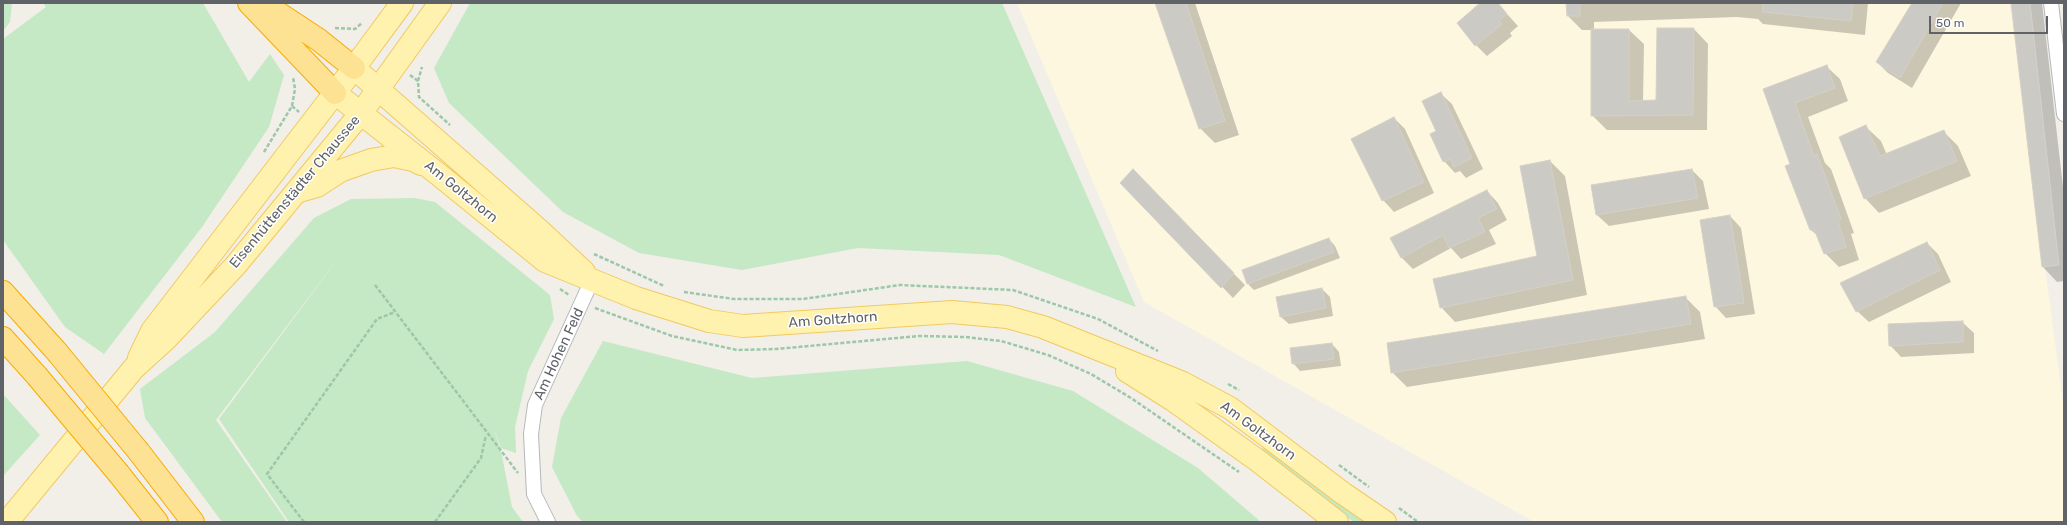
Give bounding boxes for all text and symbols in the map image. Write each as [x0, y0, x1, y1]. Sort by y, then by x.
scale bar [1931, 8, 2050, 34]
text: 50 m [1936, 16, 1964, 30]
street label: Eisenhüttenstädter Chaussee [226, 112, 364, 272]
street label: Am Goltzhorn [421, 157, 501, 227]
street label: Am Hohen Feld [530, 306, 588, 402]
street label: Am Goltzhorn [788, 309, 878, 331]
street label: Am Goltzhorn [1217, 398, 1299, 464]

